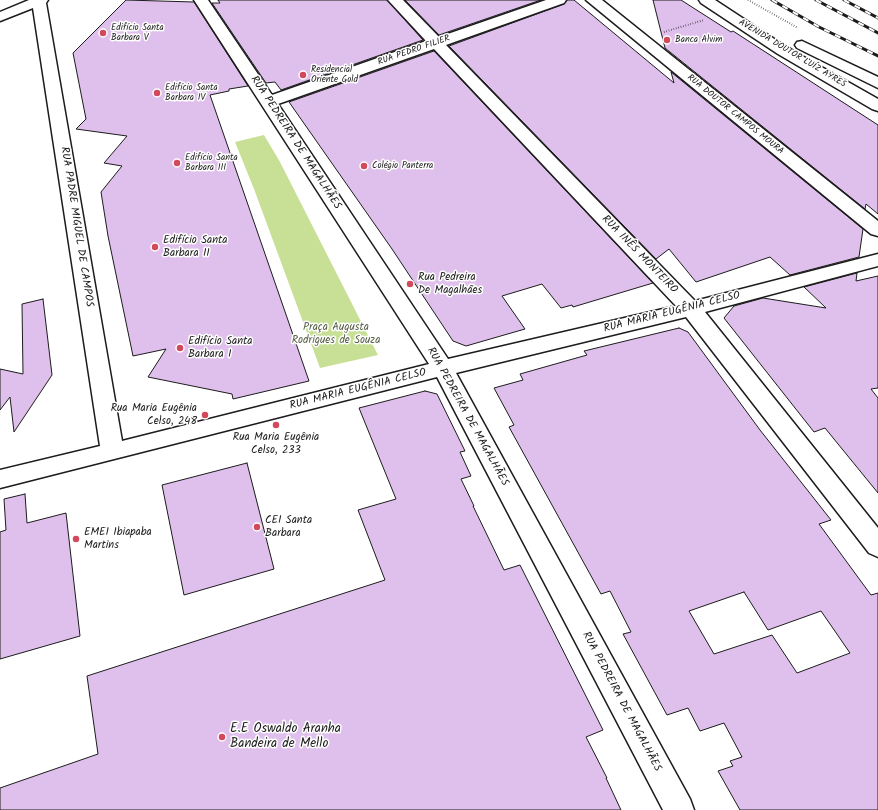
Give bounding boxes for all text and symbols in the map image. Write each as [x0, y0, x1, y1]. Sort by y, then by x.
street label: AVENIDA DOUTOR LUÍZ AYRES [736, 18, 848, 90]
place label: Edifício Santa Barbara V [111, 23, 164, 44]
marker: Edifício Santa Barbara V [98, 28, 108, 38]
street label: RUA PEDRO FILIER [376, 34, 452, 68]
marker: Banca Alvim [662, 35, 672, 45]
place label: Banca Alvim [675, 35, 722, 45]
place label: Residencial Oriente Gold [311, 65, 358, 86]
marker: Residencial Oriente Gold [298, 70, 308, 80]
street label: RUA DOUTOR CAMPOS MOURA [685, 73, 785, 157]
street label: RUA PEDREIRA DE MAGALHÃES [247, 74, 343, 212]
place label: Edifício Santa Barbara IV [165, 83, 218, 104]
marker: Edifício Santa Barbara IV [152, 88, 162, 98]
street label: RUA PADRE MIGUEL DE CAMPOS [57, 146, 95, 308]
place label: Edifício Santa Barbara III [185, 153, 238, 174]
marker: Edifício Santa Barbara III [172, 158, 182, 168]
marker: Colégio Panterra [359, 161, 369, 171]
place label: Colégio Panterra [372, 161, 433, 171]
street label: RUA INÊS MONTEIRO [598, 213, 680, 297]
place label: Edifício Santa Barbara II [163, 234, 227, 260]
marker: Edifício Santa Barbara II [150, 242, 160, 252]
place label: Rua Pedreira De Magalhães [418, 271, 482, 297]
marker: Rua Pedreira De Magalhães [405, 279, 415, 289]
street label: RUA MARIA EUGÊNIA CELSO [602, 290, 742, 336]
park label: Praça Augusta Rodrigues de Souza [292, 321, 380, 347]
place label: Edifício Santa Barbara I [188, 335, 252, 361]
marker: Edifício Santa Barbara I [175, 343, 185, 353]
street label: RUA PEDREIRA DE MAGALHÃES [423, 345, 511, 489]
street label: RUA MARIA EUGÊNIA CELSO [288, 367, 428, 413]
place label: Rua Maria Eugênia Celso, 248 [111, 402, 197, 428]
marker: Rua Maria Eugênia Celso, 248 [200, 410, 210, 420]
marker: Rua Maria Eugênia Celso, 233 [271, 420, 281, 430]
place label: Rua Maria Eugênia Celso, 233 [233, 431, 319, 457]
place label: CEI Santa Barbara [265, 514, 312, 540]
marker: CEI Santa Barbara [252, 522, 262, 532]
place label: EMEI Ibiapaba Martins [84, 526, 152, 552]
marker: EMEI Ibiapaba Martins [71, 534, 81, 544]
street label: RUA PEDREIRA DE MAGALHÃES [578, 630, 664, 774]
place label: E.E Oswaldo Aranha Bandeira de Mello [230, 722, 341, 753]
marker: E.E Oswaldo Aranha Bandeira de Mello [217, 732, 227, 742]

